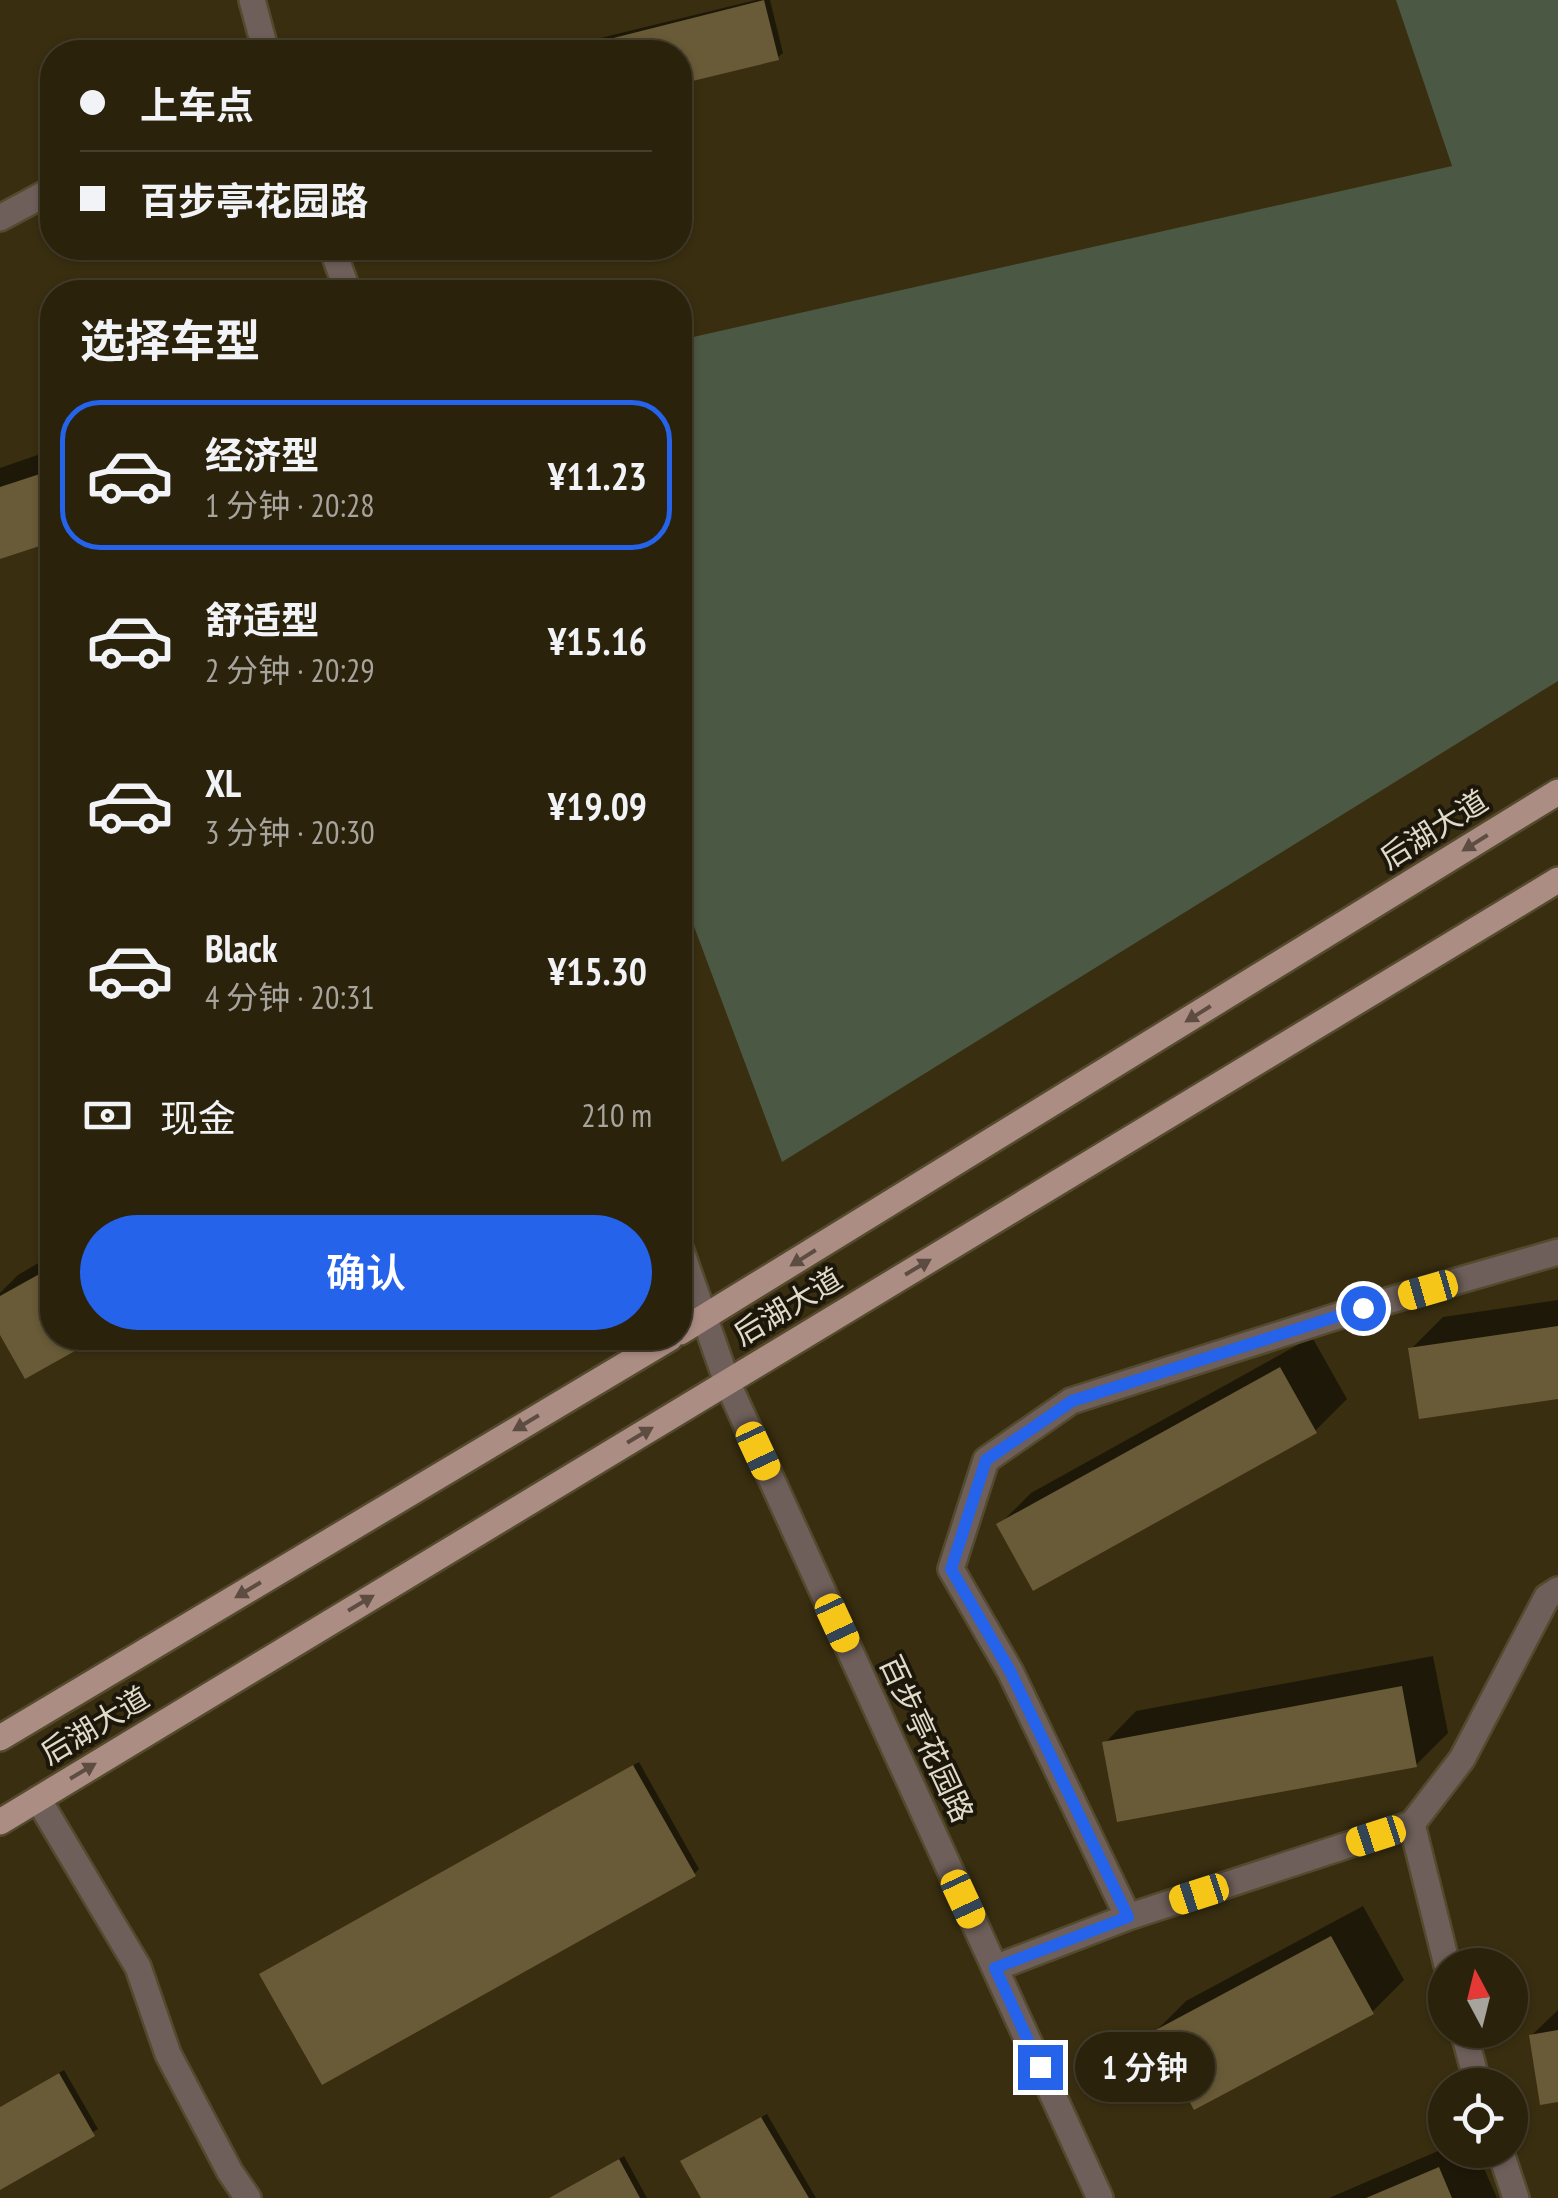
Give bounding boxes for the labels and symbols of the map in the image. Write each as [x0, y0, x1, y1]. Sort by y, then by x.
street label: 后湖大道 [1372, 780, 1494, 877]
one-way arrow [1461, 834, 1489, 852]
one-way arrow [1184, 1005, 1212, 1022]
one-way arrow [789, 1249, 817, 1266]
street label: 后湖大道 [726, 1258, 849, 1353]
one-way arrow [904, 1259, 932, 1276]
car [1395, 1267, 1461, 1313]
route start [1341, 1286, 1386, 1331]
one-way arrow [512, 1414, 541, 1431]
car [732, 1417, 784, 1485]
one-way arrow [626, 1427, 654, 1444]
one-way arrow [234, 1581, 262, 1598]
car [811, 1589, 863, 1657]
one-way arrow [348, 1594, 375, 1613]
street label: 百步亭花园路 [872, 1649, 983, 1828]
street label: 后湖大道 [33, 1677, 156, 1772]
one-way arrow [69, 1763, 97, 1780]
car [1343, 1812, 1409, 1860]
car [937, 1865, 989, 1933]
car [1166, 1870, 1232, 1918]
north arrow [1428, 1948, 1528, 2048]
callout: 1 分钟 [1075, 2032, 1215, 2102]
route end [1018, 2045, 1063, 2090]

